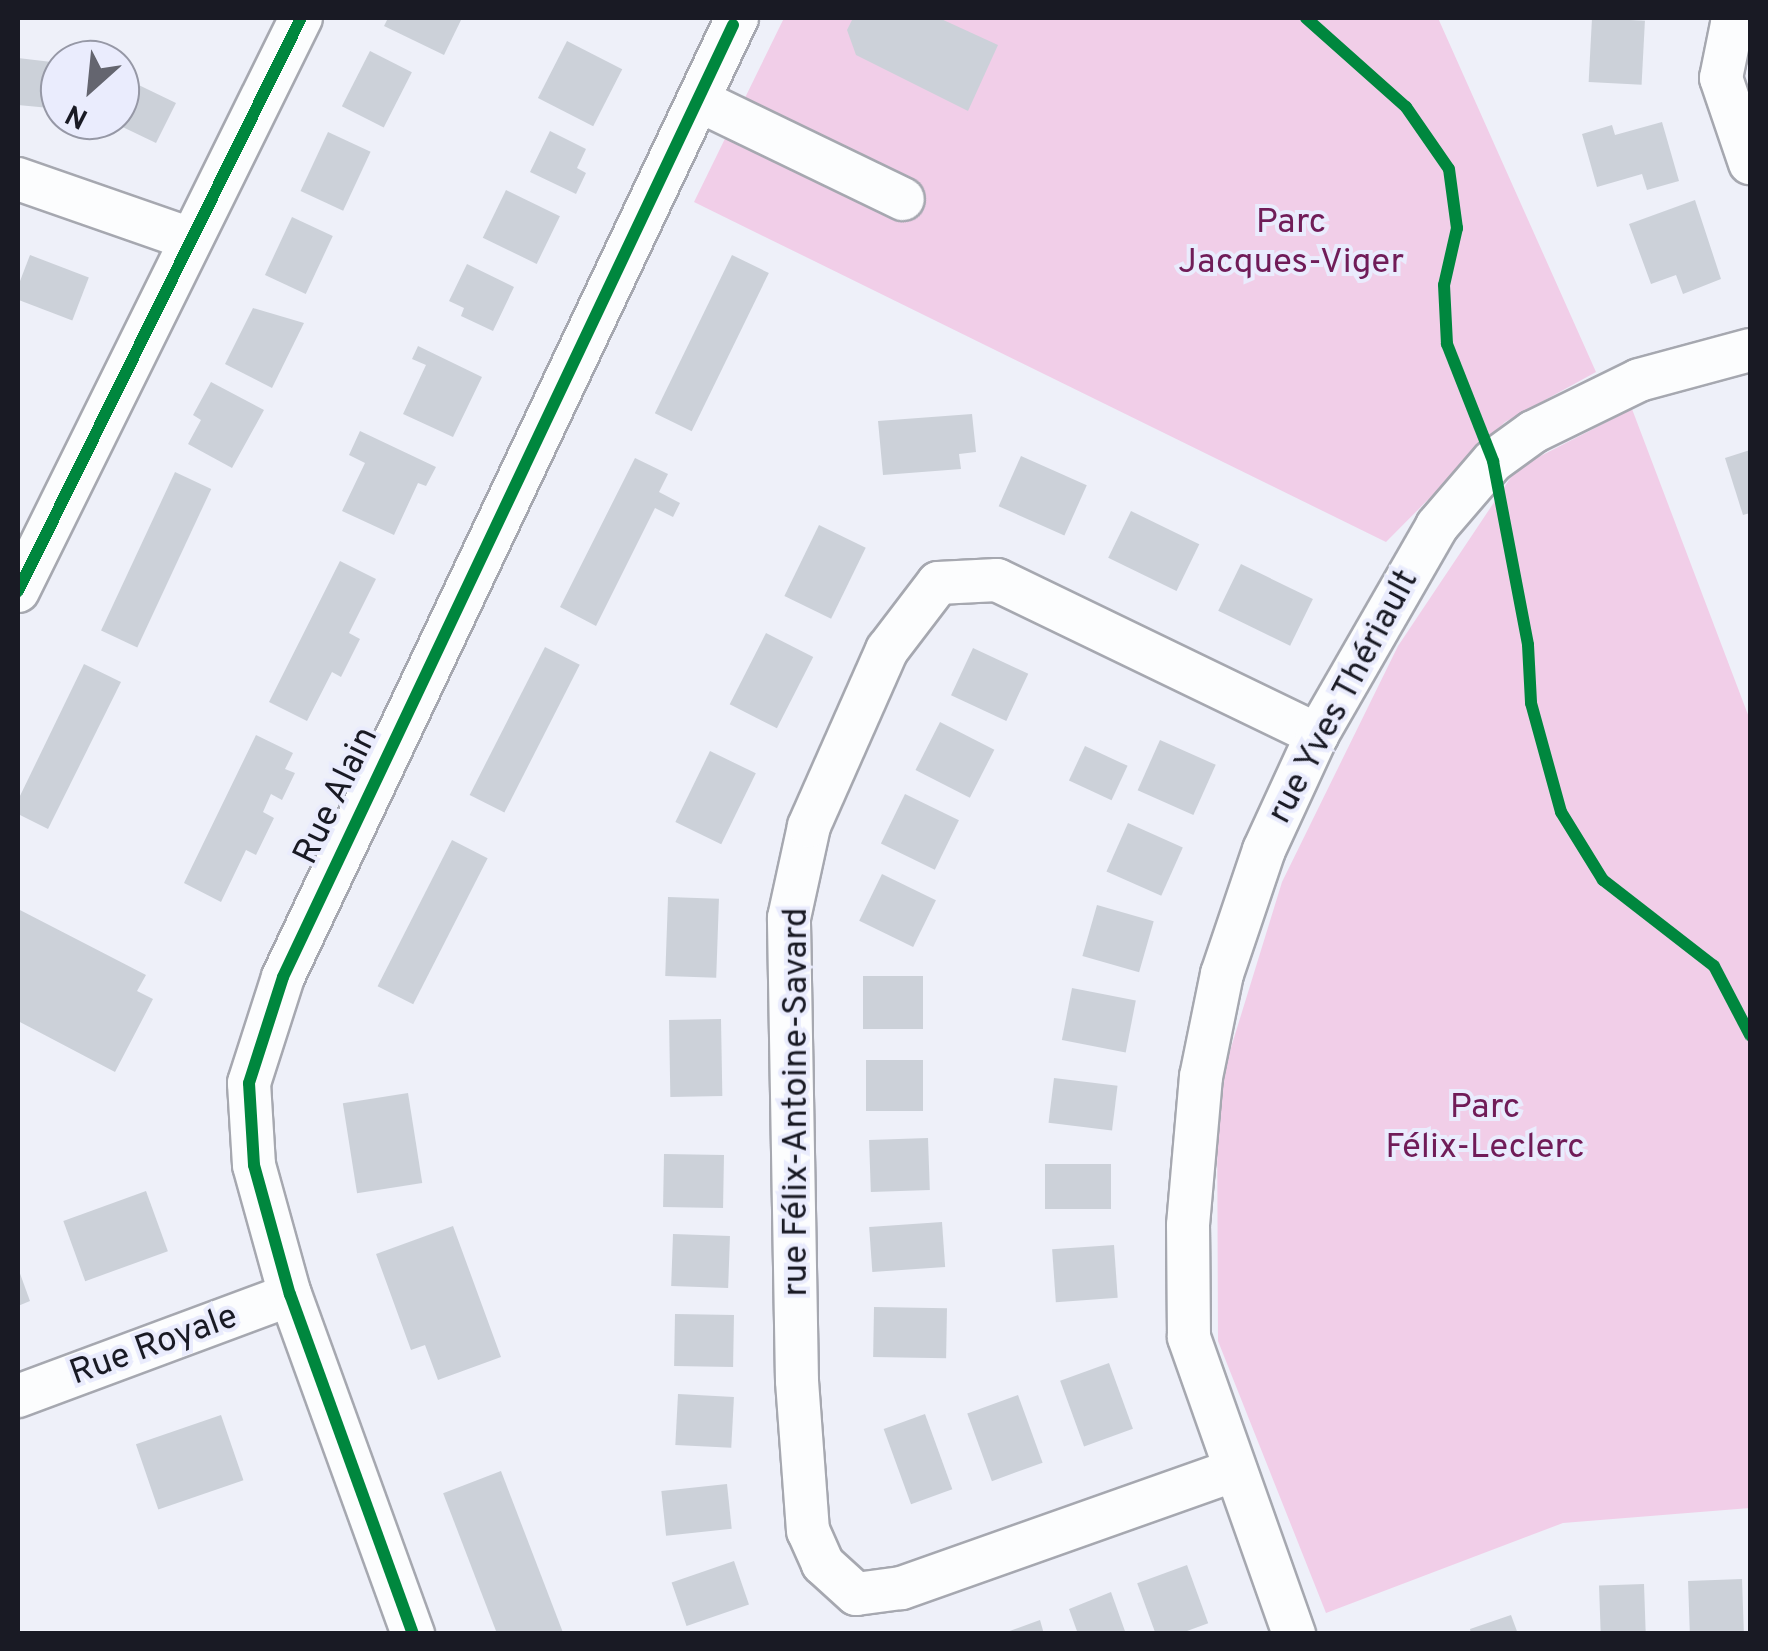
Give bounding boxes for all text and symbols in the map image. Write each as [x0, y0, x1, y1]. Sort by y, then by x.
north arrow [40, 40, 140, 140]
text: N [60, 94, 94, 136]
park label: Parc Jacques-Viger [1178, 202, 1404, 284]
street label: rue Yves Thériault [1259, 562, 1429, 832]
street label: Rue Alain [285, 720, 389, 872]
street label: rue Félix-Antoine-Savard [776, 907, 818, 1297]
park label: Parc Félix-Leclerc [1385, 1087, 1585, 1169]
street label: Rue Royale [64, 1296, 244, 1396]

